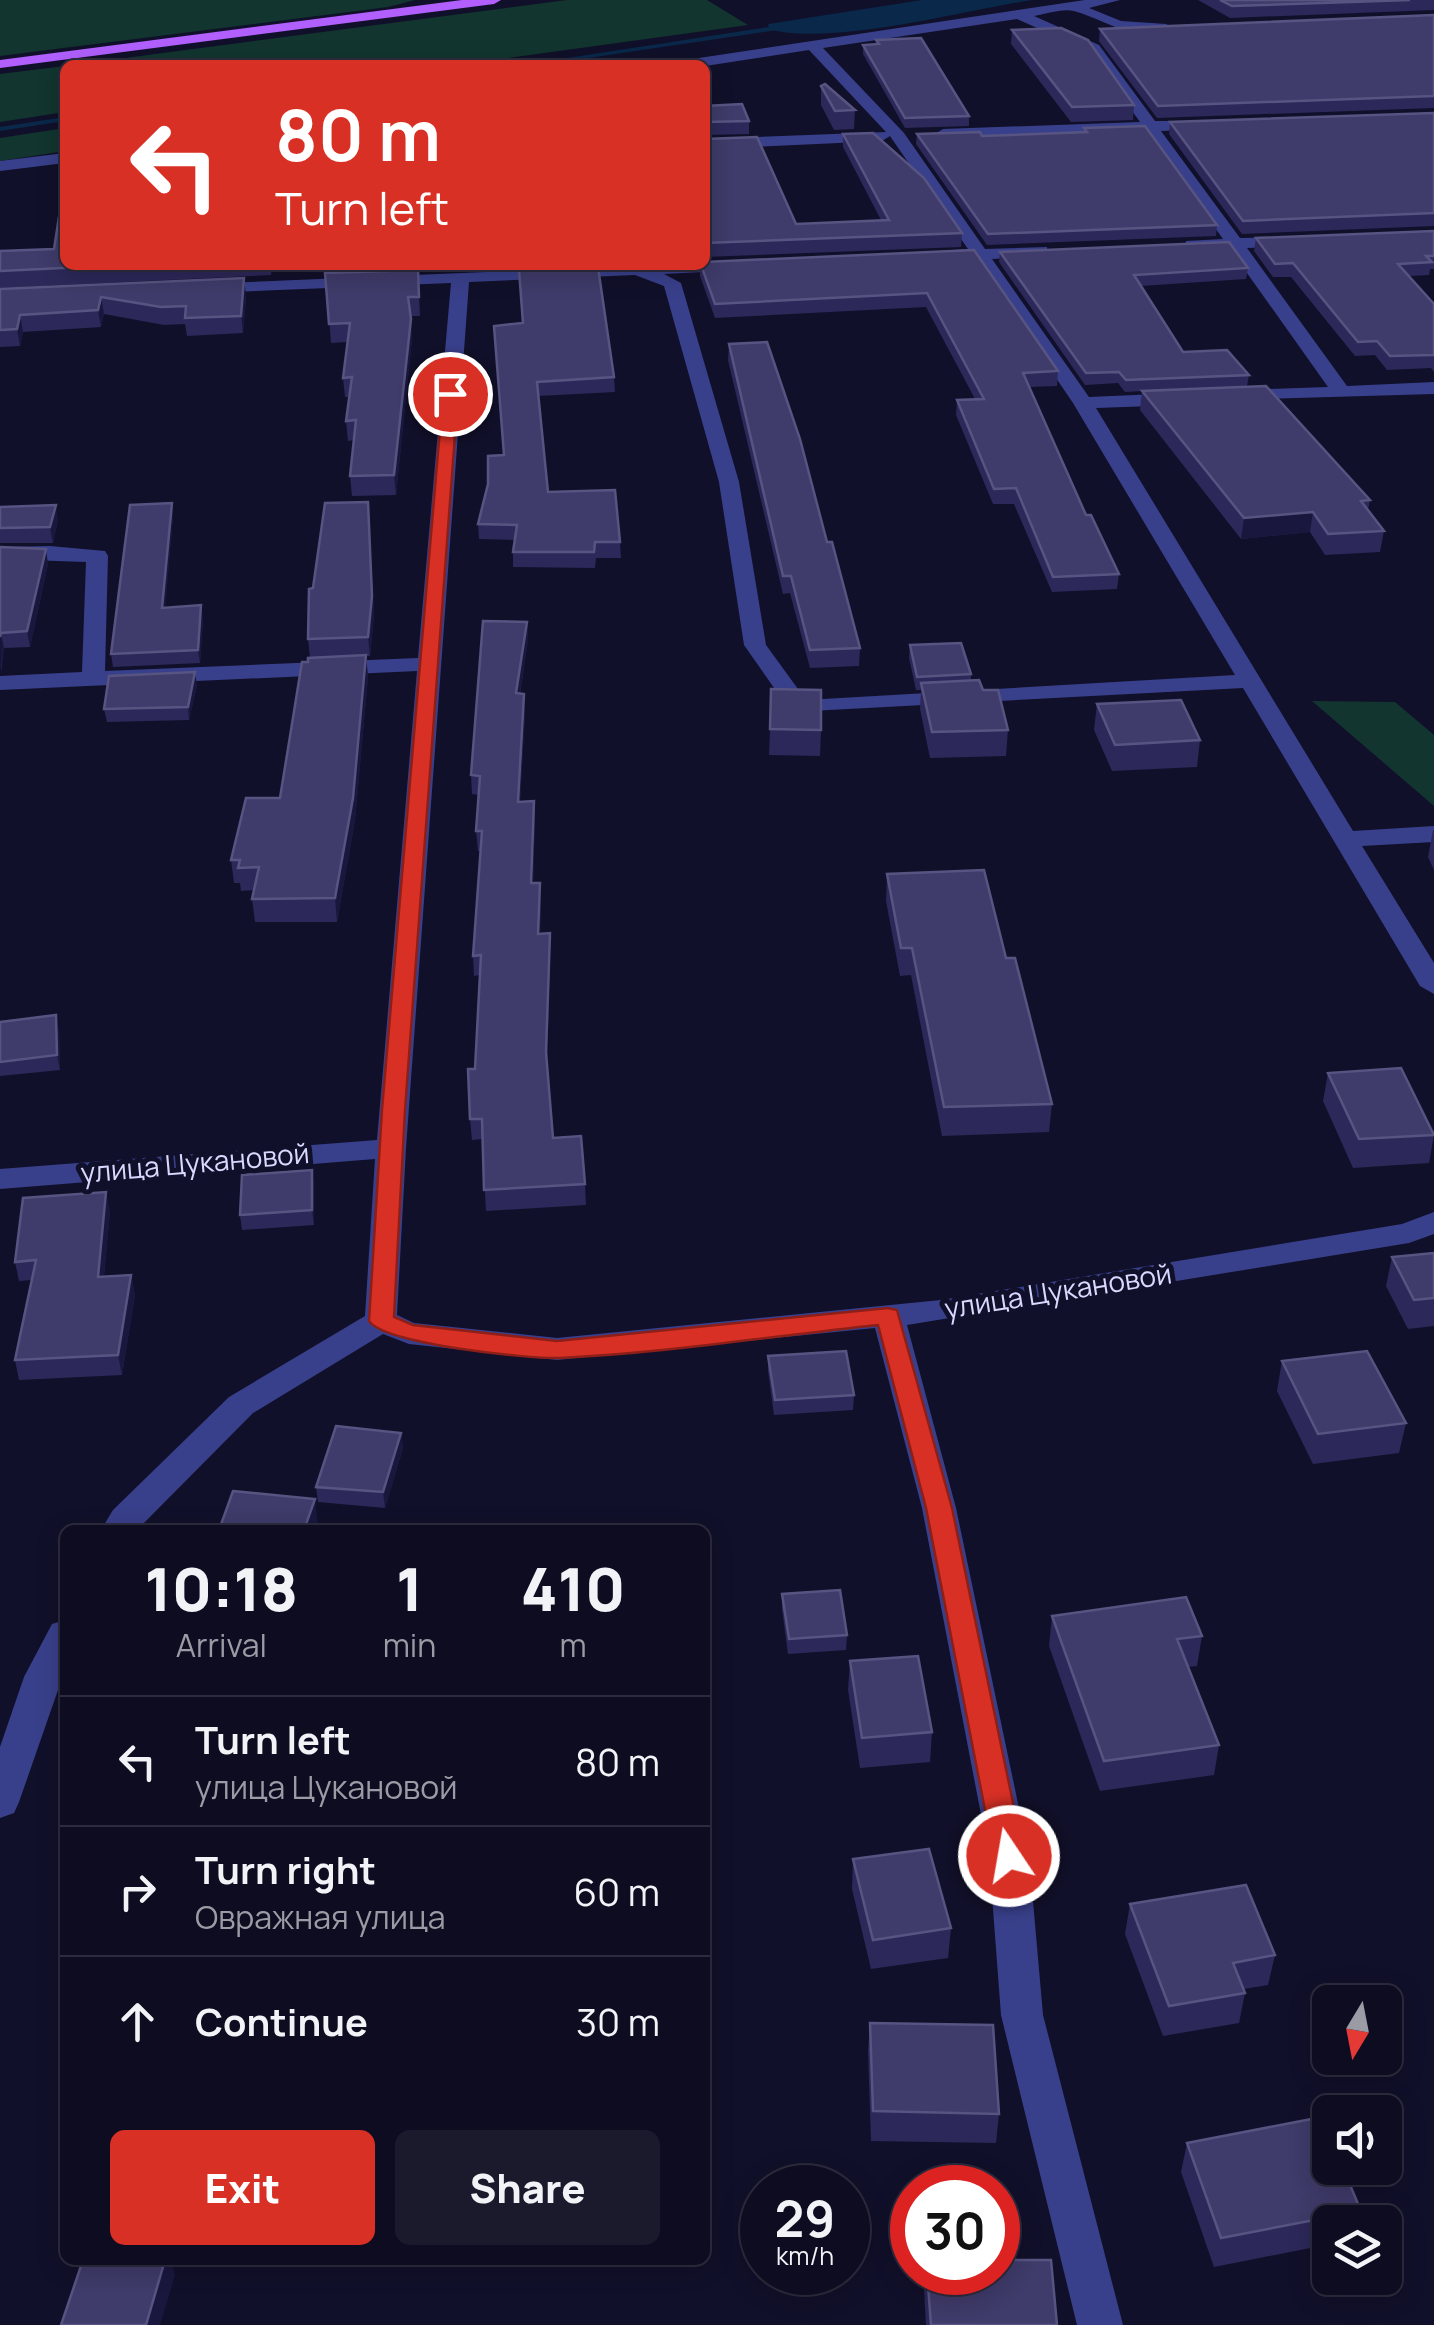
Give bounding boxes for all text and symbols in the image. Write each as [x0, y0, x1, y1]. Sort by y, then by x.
text: 80 m [275, 86, 441, 182]
icon: left [110, 100, 240, 230]
text: Turn left [275, 177, 449, 239]
pin [408, 352, 493, 437]
icon: arrive [423, 367, 478, 422]
street label: улица Цукановой [79, 1133, 311, 1191]
street label: улица Цукановой [941, 1253, 1174, 1327]
text: 10:18 [145, 1547, 298, 1629]
text: 1 [396, 1547, 423, 1629]
text: 410 [521, 1547, 625, 1629]
text: Arrival [176, 1623, 267, 1667]
text: min [383, 1623, 436, 1667]
text: m [560, 1623, 587, 1667]
text: Turn left [195, 1713, 351, 1765]
icon: left [110, 1734, 165, 1789]
text: 80 m [575, 1735, 660, 1787]
text: улица Цукановой [195, 1765, 457, 1809]
position arrow [957, 1804, 1061, 1908]
text: Turn right [195, 1843, 376, 1895]
icon: right [110, 1864, 165, 1919]
text: 60 m [573, 1865, 660, 1917]
text: Овражная улица [195, 1895, 446, 1939]
north arrow [1312, 1985, 1402, 2075]
map controls [1312, 1985, 1402, 2295]
icon: ahead [110, 1994, 165, 2049]
text: Continue [195, 1995, 368, 2047]
text: 30 m [576, 1995, 660, 2047]
button: sound [1312, 2095, 1402, 2185]
button: Exit [110, 2130, 375, 2245]
button: Share [395, 2130, 660, 2245]
speed limit sign: 30 [890, 2165, 1020, 2295]
text: 29 [775, 2184, 835, 2252]
button: layers [1312, 2205, 1402, 2295]
text: km/h [776, 2238, 834, 2273]

